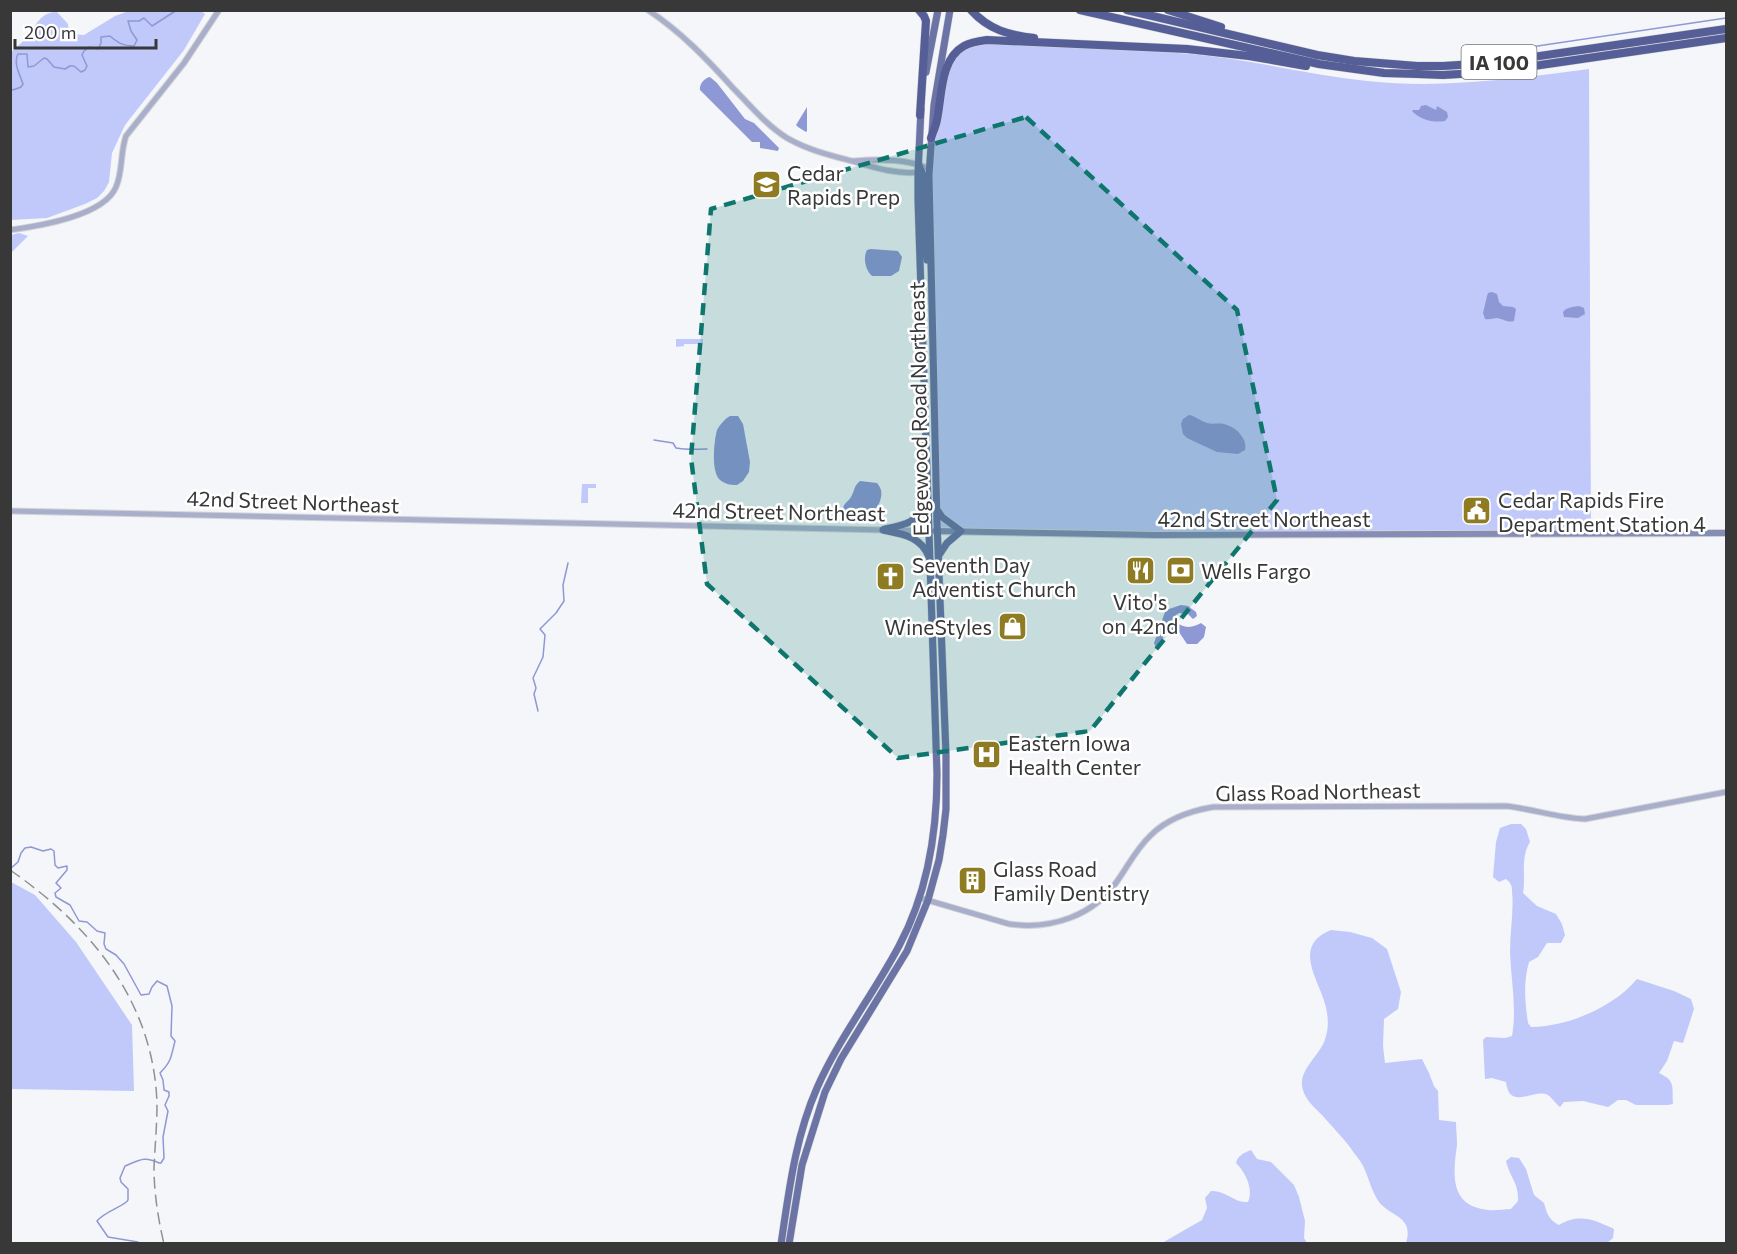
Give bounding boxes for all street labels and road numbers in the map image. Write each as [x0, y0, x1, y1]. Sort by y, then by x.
road number: IA 100 [1462, 45, 1537, 79]
street label: Edgewood Road Northeast [903, 281, 933, 537]
street label: 42nd Street Northeast [186, 485, 400, 517]
street label: 42nd Street Northeast [672, 497, 886, 525]
street label: 42nd Street Northeast [1157, 506, 1371, 531]
street label: Glass Road Northeast [1215, 777, 1421, 805]

